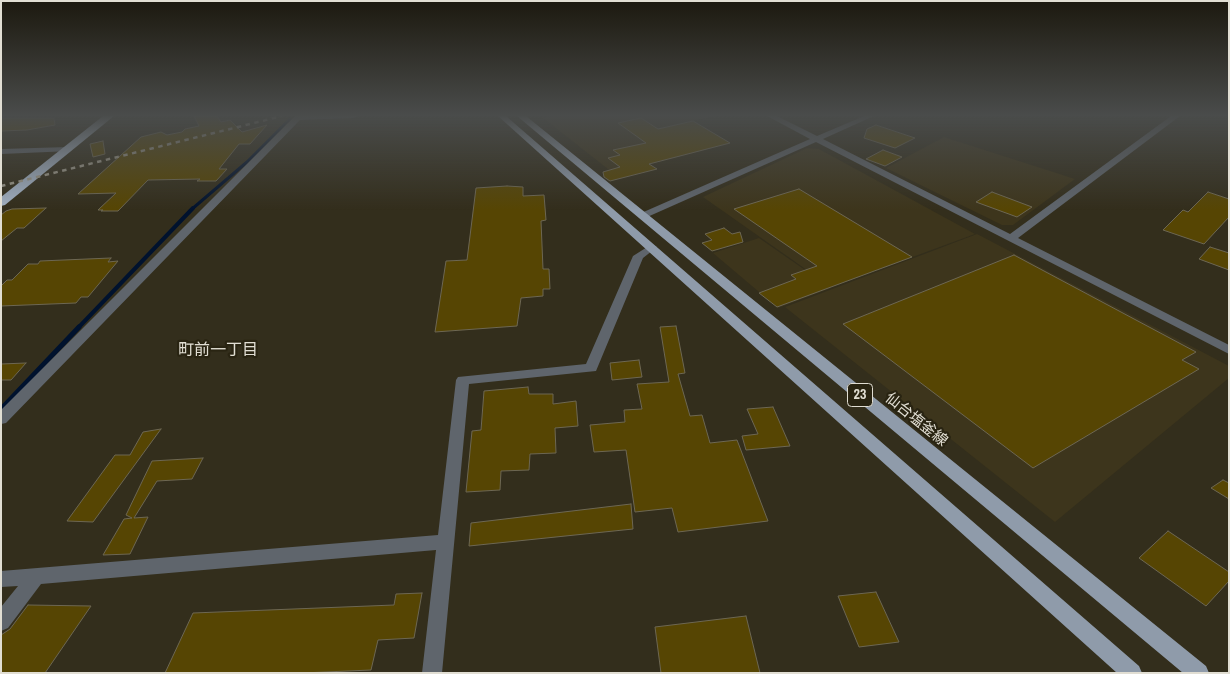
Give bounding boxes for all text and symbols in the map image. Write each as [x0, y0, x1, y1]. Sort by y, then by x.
district label: 町前一丁目 [178, 341, 258, 361]
road number: 23 [848, 384, 872, 406]
street label: 仙台塩釜線 [881, 389, 951, 451]

